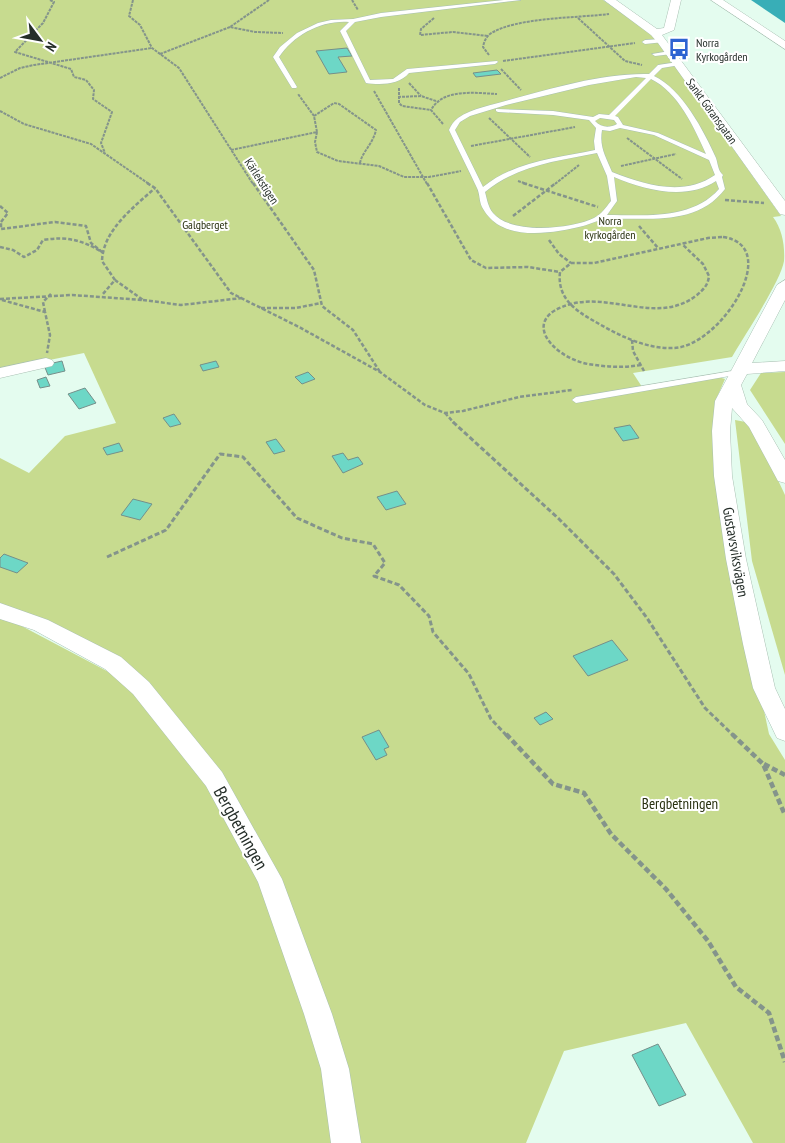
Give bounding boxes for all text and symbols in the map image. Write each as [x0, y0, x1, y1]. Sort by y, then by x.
north arrow [15, 15, 65, 65]
place label: Norra Kyrkogården [696, 35, 748, 64]
bus stop icon: Norra Kyrkogården [666, 36, 692, 62]
text: N [41, 39, 61, 55]
street label: Sankt Göransgatan [683, 75, 741, 147]
street label: Kärlekstigen [242, 155, 282, 207]
park label: Norra kyrkogården [585, 213, 635, 242]
park label: Galgberget [182, 217, 228, 232]
street label: Gustavsviksvägen [719, 506, 753, 598]
street label: Bergbetningen [209, 782, 273, 874]
park label: Bergbetningen [642, 794, 718, 813]

